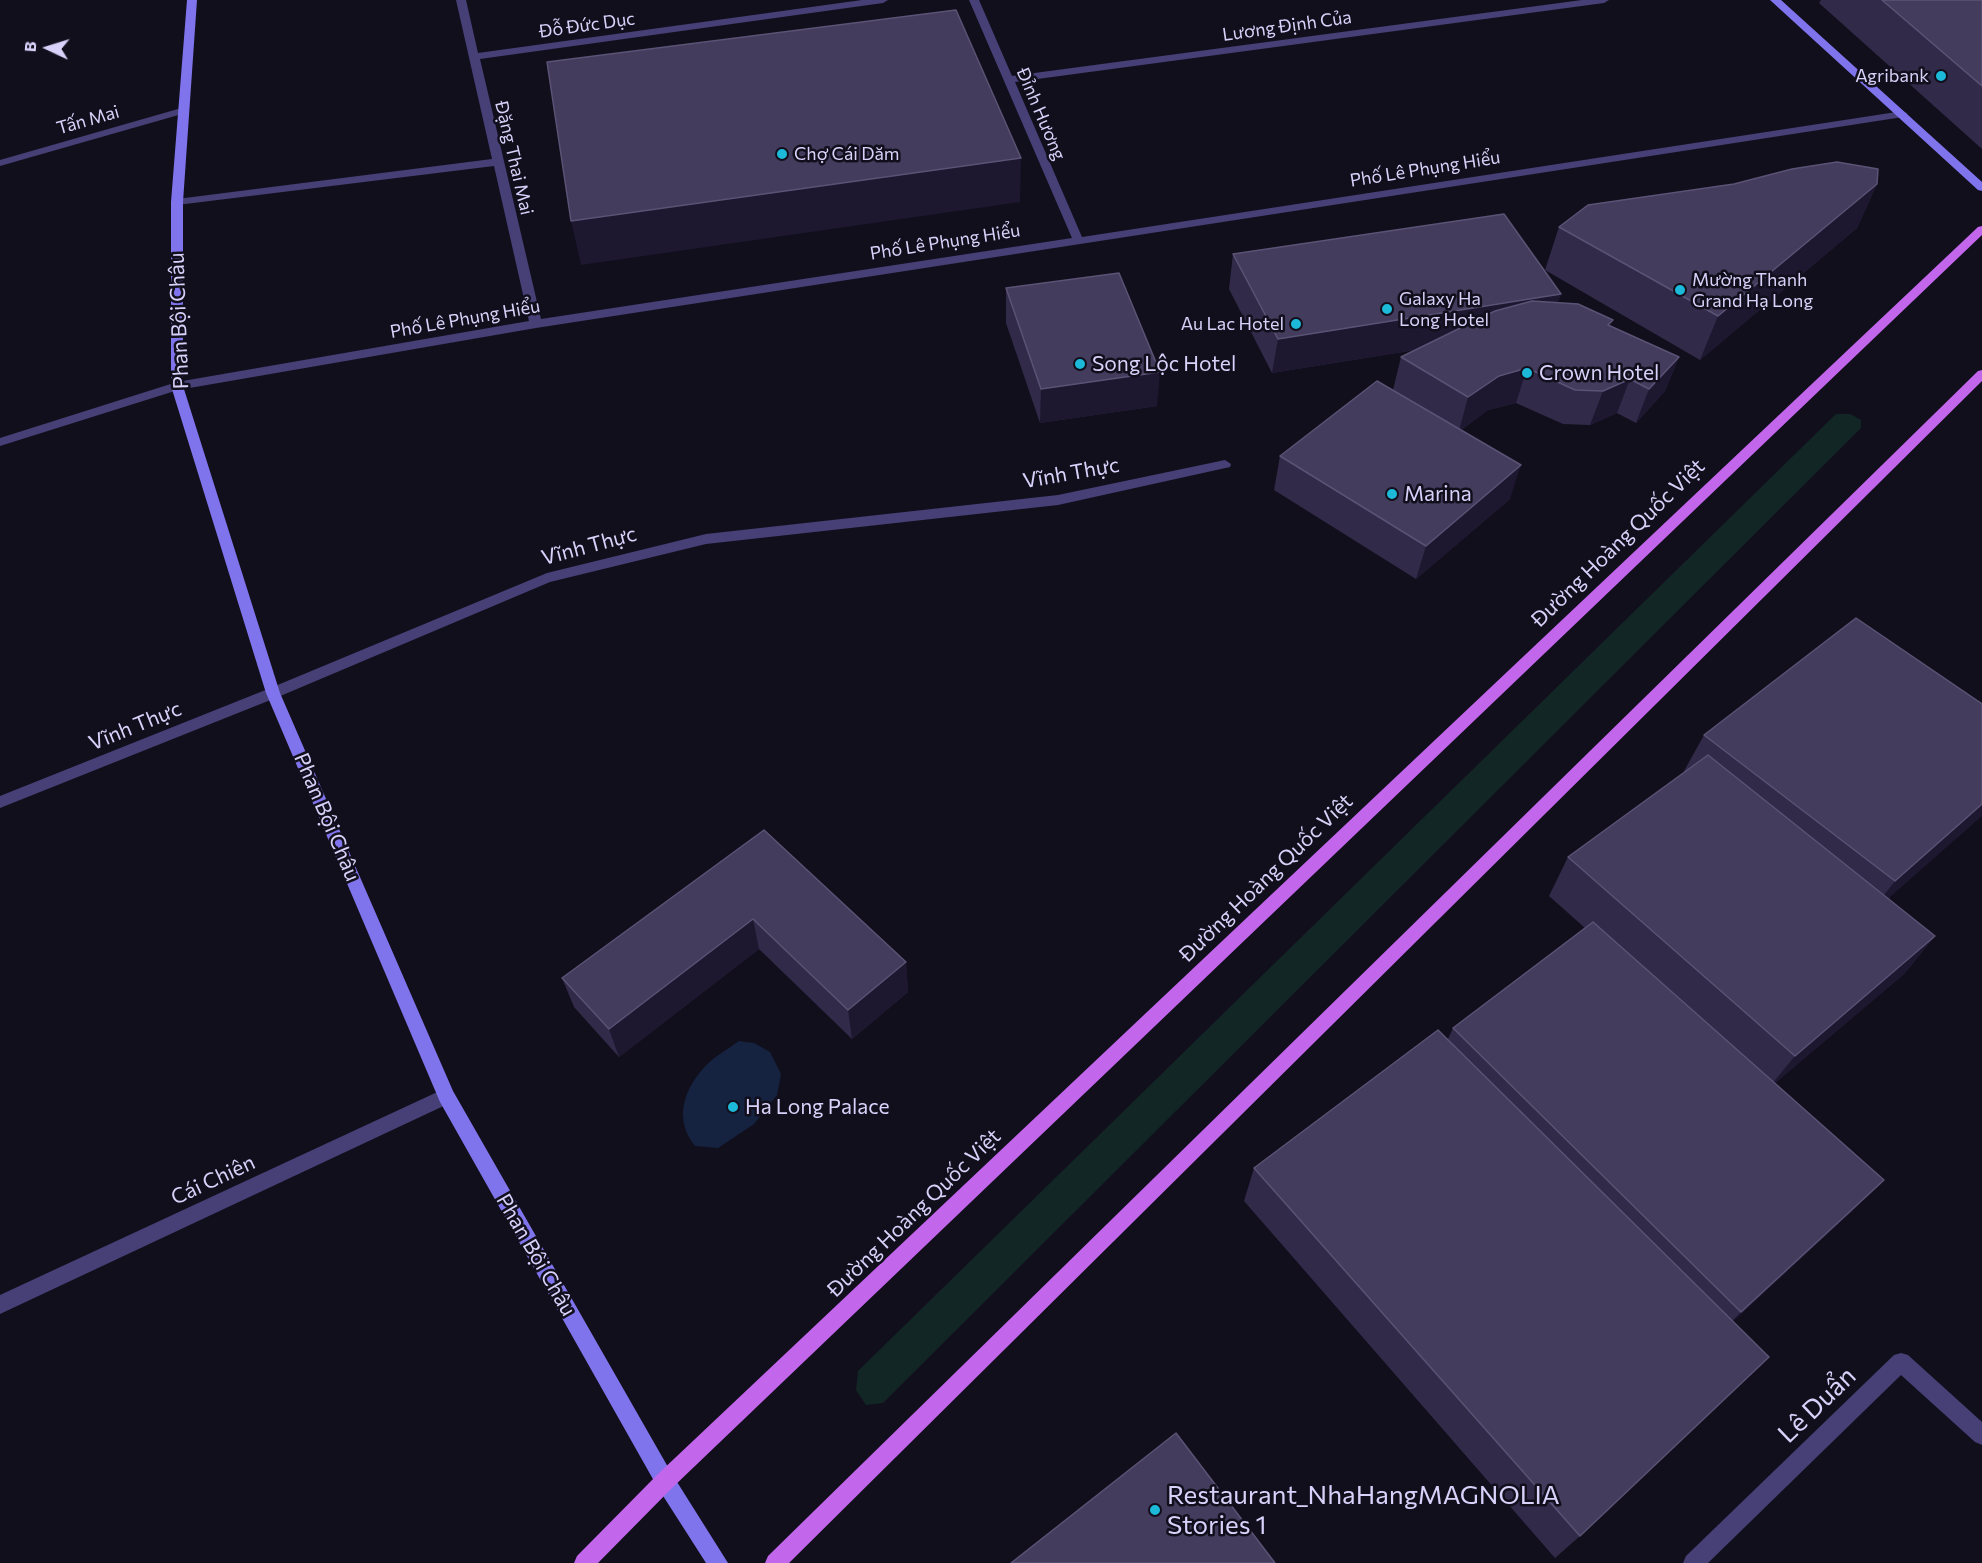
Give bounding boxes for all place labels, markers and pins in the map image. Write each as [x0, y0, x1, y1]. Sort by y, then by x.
place label: Agribank [1855, 65, 1929, 87]
marker: Agribank [1934, 69, 1948, 83]
place label: Chợ Cái Dăm [794, 143, 900, 165]
marker: Chợ Cái Dăm [775, 147, 789, 161]
place label: Mường Thanh Grand Hạ Long [1692, 269, 1813, 312]
marker: Mường Thanh Grand Hạ Long [1673, 283, 1687, 297]
place label: Galaxy Ha Long Hotel [1399, 288, 1489, 330]
marker: Galaxy Ha Long Hotel [1380, 302, 1394, 316]
place label: Au Lac Hotel [1181, 313, 1284, 335]
marker: Au Lac Hotel [1289, 317, 1303, 331]
place label: Song Lộc Hotel [1092, 351, 1236, 377]
marker: Song Lộc Hotel [1073, 357, 1087, 371]
place label: Crown Hotel [1539, 360, 1659, 386]
marker: Crown Hotel [1520, 366, 1534, 380]
place label: Marina [1404, 481, 1472, 507]
marker: Marina [1385, 487, 1399, 501]
place label: Ha Long Palace [745, 1094, 890, 1120]
marker: Ha Long Palace [726, 1100, 740, 1114]
place label: Restaurant_NhaHangMAGNOLIA Stories 1 [1167, 1479, 1560, 1540]
marker: Restaurant_NhaHangMAGNOLIA Stories 1 [1148, 1503, 1162, 1517]

